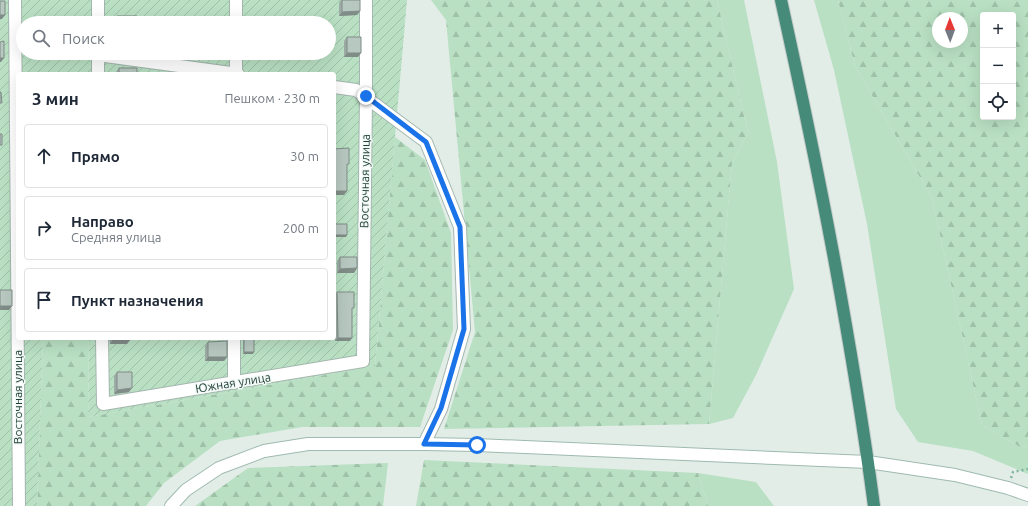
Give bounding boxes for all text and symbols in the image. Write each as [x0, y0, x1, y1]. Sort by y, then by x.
north arrow [932, 12, 968, 48]
map controls [980, 12, 1016, 120]
button: + [980, 12, 1016, 48]
search box [16, 16, 336, 60]
icon: search [30, 27, 52, 49]
text: Поиск [62, 30, 105, 47]
button: − [980, 48, 1016, 84]
button: locate [980, 84, 1016, 120]
route end [357, 87, 375, 105]
text: 3 мин [32, 89, 79, 108]
text: Пешком · 230 m [224, 91, 320, 105]
street label: Восточная улица [357, 134, 372, 228]
icon: ahead [33, 145, 55, 167]
text: Прямо [71, 148, 120, 165]
text: 30 m [290, 149, 319, 163]
text: Направо [71, 213, 134, 230]
icon: right [33, 217, 55, 239]
text: 200 m [283, 221, 319, 235]
text: Средняя улица [71, 230, 162, 244]
icon: arrive [33, 289, 55, 311]
text: Пункт назначения [71, 292, 204, 309]
street label: Восточная улица [11, 350, 24, 444]
street label: Южная улица [194, 370, 272, 395]
route start [468, 436, 486, 454]

